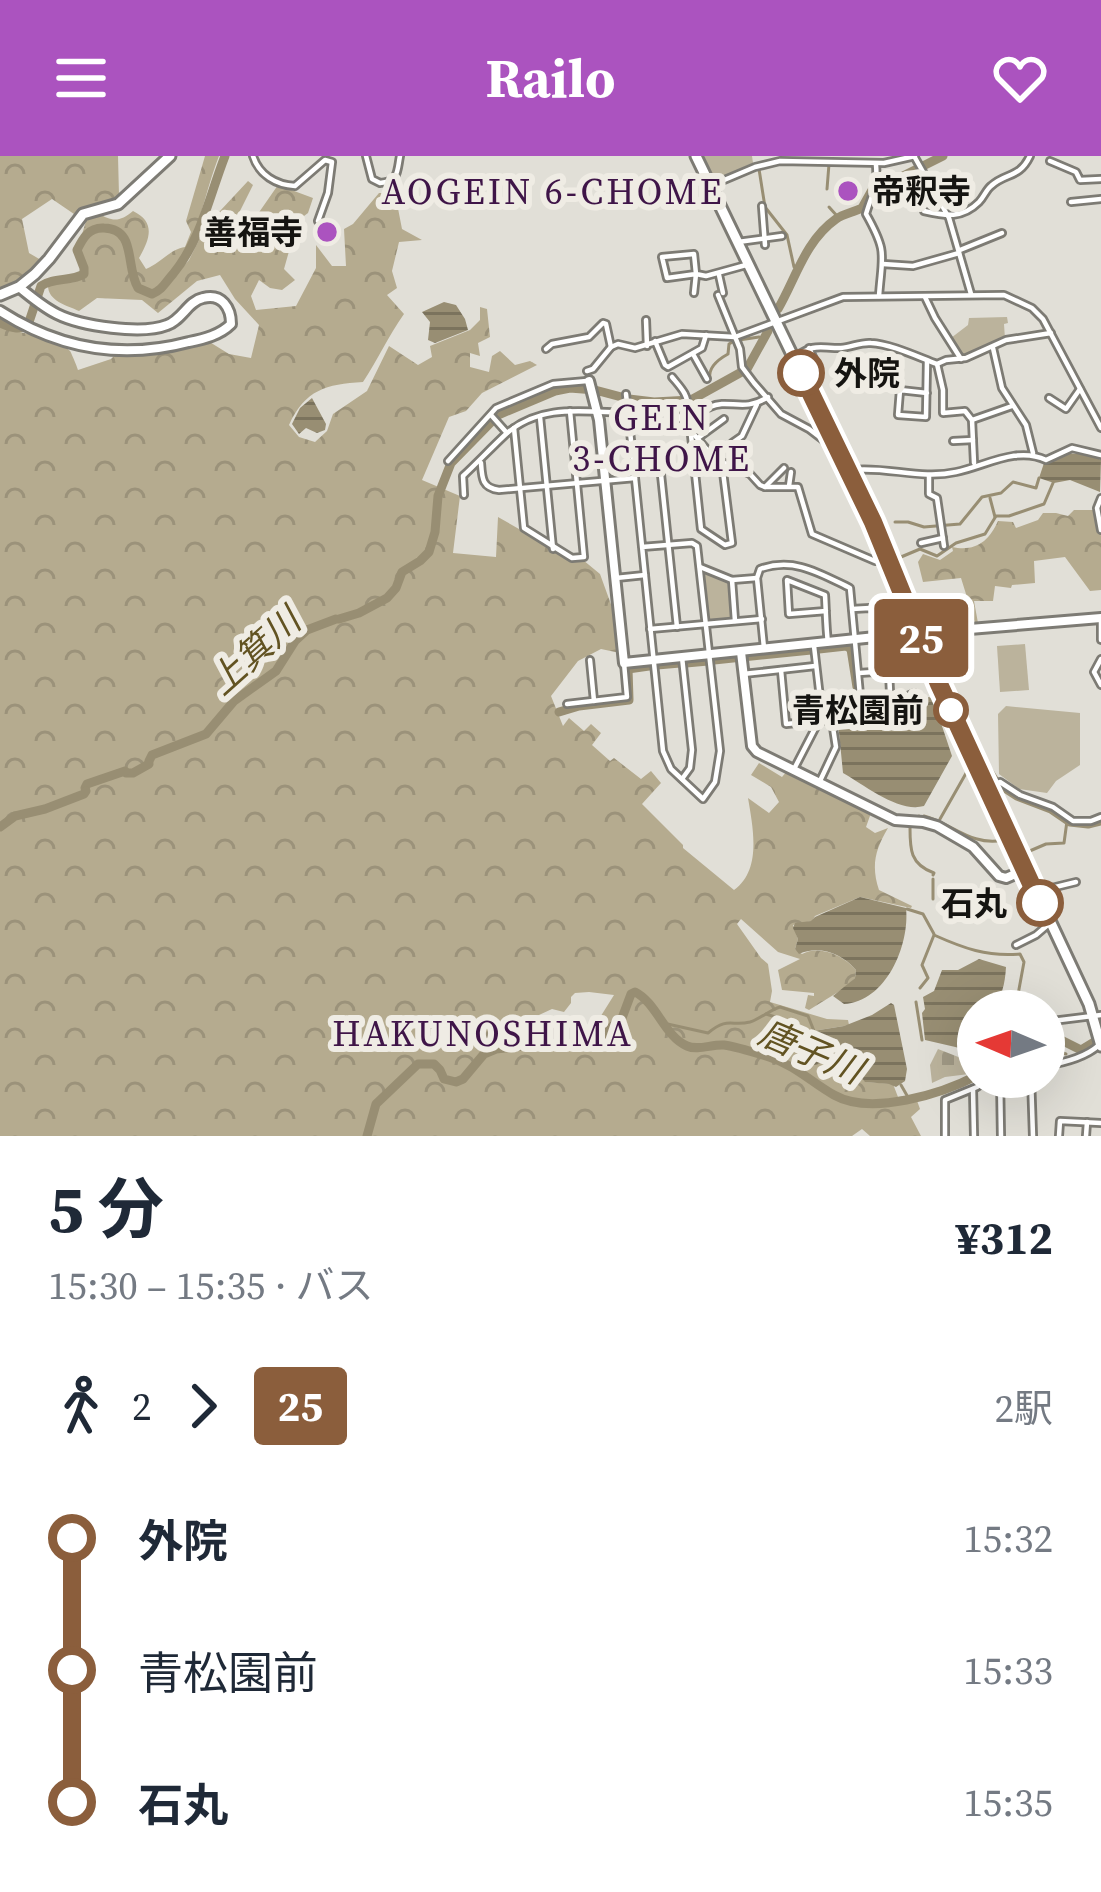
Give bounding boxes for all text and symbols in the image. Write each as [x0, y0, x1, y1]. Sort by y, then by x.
text: Railo [485, 41, 616, 115]
icon: menu [48, 45, 114, 111]
icon: heart [987, 45, 1053, 111]
district label: AOGEIN 6-CHOME [381, 167, 725, 216]
place label: 帝釈寺 [872, 169, 971, 214]
marker: 帝釈寺 [835, 178, 861, 204]
place label: 善福寺 [204, 210, 303, 255]
marker: 善福寺 [314, 219, 340, 245]
marker: 外院 [779, 351, 823, 395]
place label: 外院 [834, 351, 900, 396]
district label: GEIN 3-CHOME [572, 393, 752, 483]
water label: 上箕川 [198, 594, 314, 706]
line badge: 25 [867, 599, 975, 677]
text: 25 [898, 609, 944, 667]
place label: 青松園前 [792, 688, 924, 733]
marker: 青松園前 [935, 694, 967, 726]
place label: 石丸 [941, 881, 1007, 926]
marker: 石丸 [1018, 881, 1062, 925]
north arrow [957, 990, 1065, 1098]
map controls [957, 990, 1065, 1098]
water label: 唐子川 [752, 1008, 874, 1097]
district label: HAKUNOSHIMA [332, 1009, 634, 1058]
text: 5 分 [48, 1164, 164, 1254]
text: ¥312 [955, 1207, 1053, 1269]
text: 15:30 – 15:35 · バス [48, 1259, 373, 1312]
icon: walk [48, 1373, 114, 1439]
icon: forward [170, 1373, 236, 1439]
text: 25 [278, 1377, 323, 1435]
text: 2 [132, 1380, 152, 1433]
text: 2駅 [994, 1382, 1053, 1435]
text: 外院 [138, 1510, 228, 1572]
text: 15:32 [963, 1512, 1053, 1565]
text: 青松園前 [138, 1642, 318, 1704]
text: 15:33 [963, 1644, 1053, 1697]
text: 石丸 [138, 1774, 228, 1836]
text: 15:35 [963, 1776, 1053, 1829]

